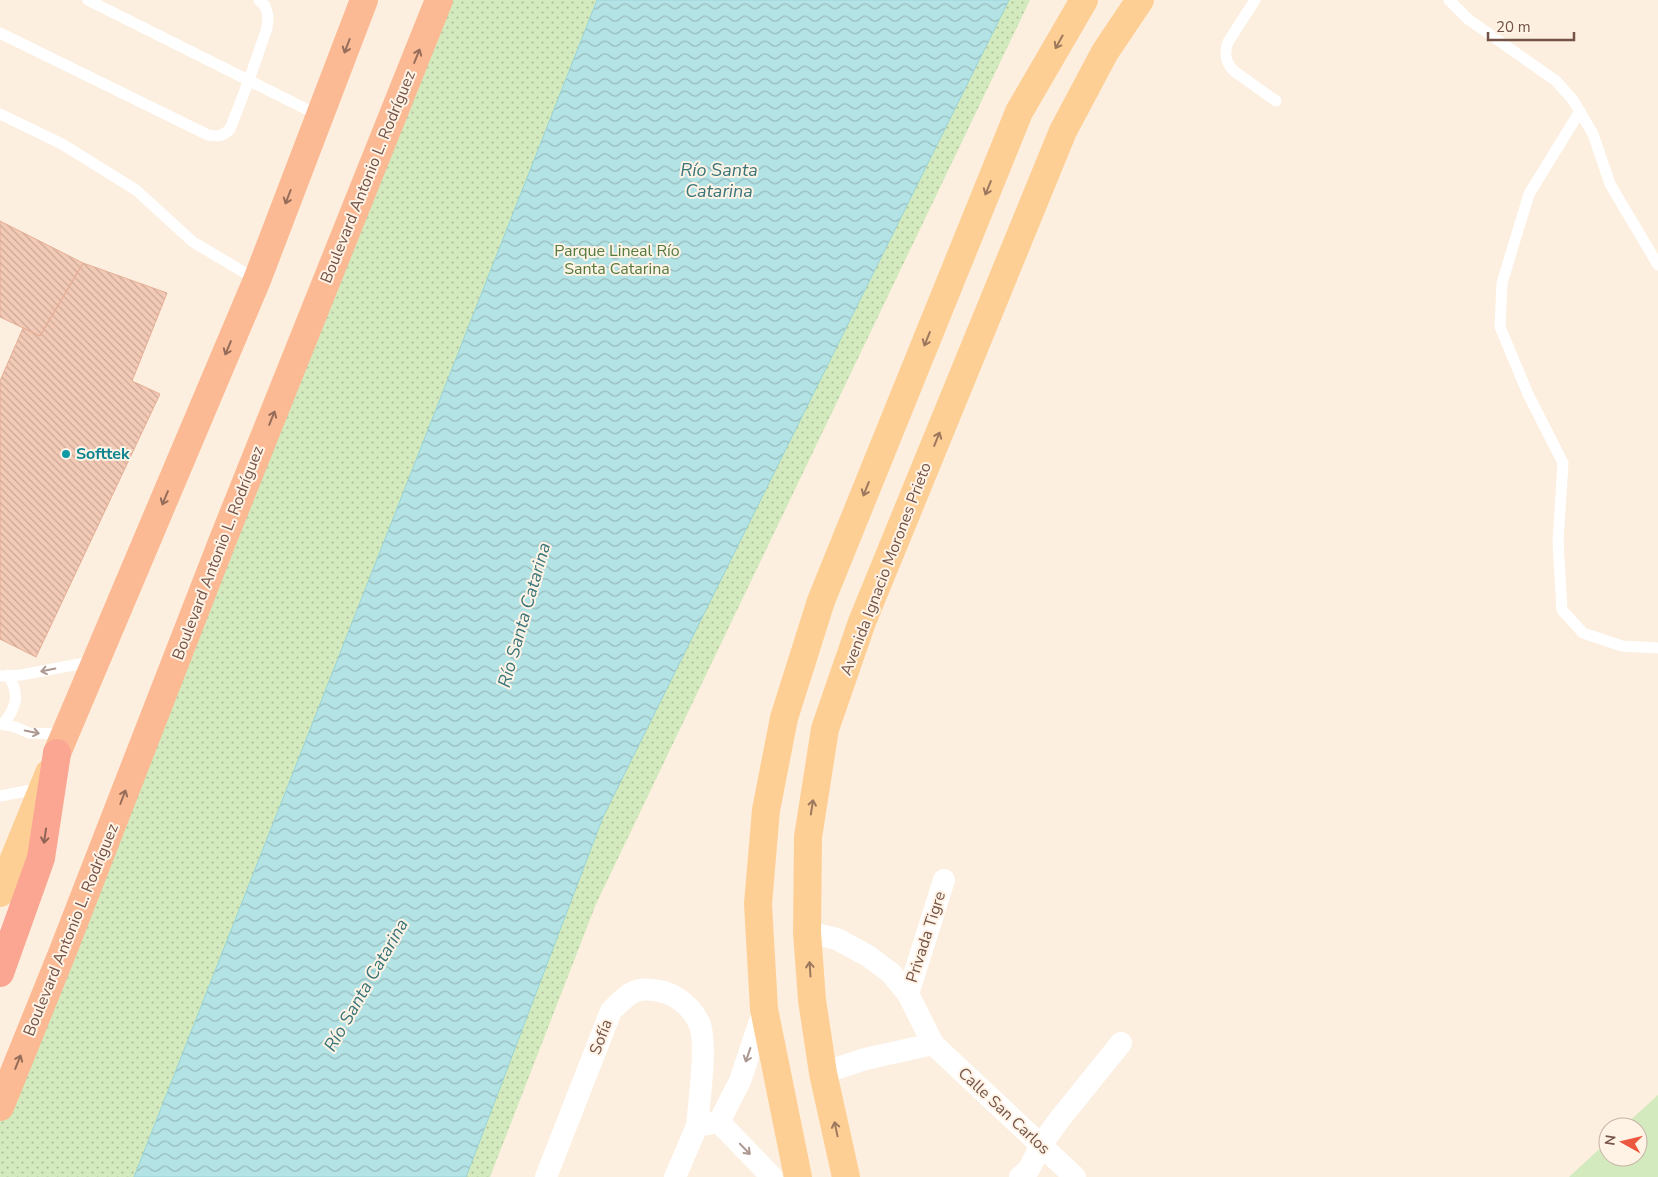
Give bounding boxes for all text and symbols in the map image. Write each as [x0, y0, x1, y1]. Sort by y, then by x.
scale bar [1488, 10, 1574, 42]
text: 20 m [1496, 17, 1531, 37]
one-way arrow [1053, 34, 1063, 48]
one-way arrow [342, 37, 351, 53]
one-way arrow [413, 48, 422, 63]
street label: Boulevard Antonio L. Rodríguez [315, 67, 421, 287]
water label: Río Santa Catarina [680, 158, 758, 203]
one-way arrow [983, 180, 993, 195]
one-way arrow [283, 189, 292, 204]
park label: Parque Lineal Río Santa Catarina [554, 240, 680, 280]
one-way arrow [922, 331, 932, 346]
one-way arrow [223, 340, 232, 355]
one-way arrow [268, 411, 277, 426]
one-way arrow [932, 432, 942, 447]
place label: Softtek [76, 443, 130, 465]
street label: Boulevard Antonio L. Rodríguez [167, 443, 269, 663]
marker: Softtek [60, 448, 72, 460]
street label: Avenida Ignacio Morones Prieto [835, 459, 937, 679]
one-way arrow [861, 481, 871, 496]
one-way arrow [159, 490, 169, 505]
water label: Río Santa Catarina [492, 540, 556, 690]
one-way arrow [41, 665, 57, 675]
one-way arrow [24, 727, 40, 737]
one-way arrow [119, 790, 128, 805]
one-way arrow [808, 800, 818, 816]
street label: Boulevard Antonio L. Rodríguez [18, 820, 124, 1040]
one-way arrow [39, 828, 49, 844]
street label: Privada Tigre [901, 889, 951, 985]
water label: Río Santa Catarina [318, 914, 414, 1056]
one-way arrow [805, 961, 814, 977]
street label: Sofía [584, 1016, 618, 1058]
one-way arrow [743, 1047, 752, 1062]
one-way arrow [14, 1055, 24, 1070]
street label: Calle San Carlos [953, 1063, 1055, 1159]
north arrow [1598, 1117, 1648, 1167]
one-way arrow [831, 1122, 840, 1138]
text: N [1600, 1134, 1621, 1147]
one-way arrow [739, 1143, 751, 1156]

